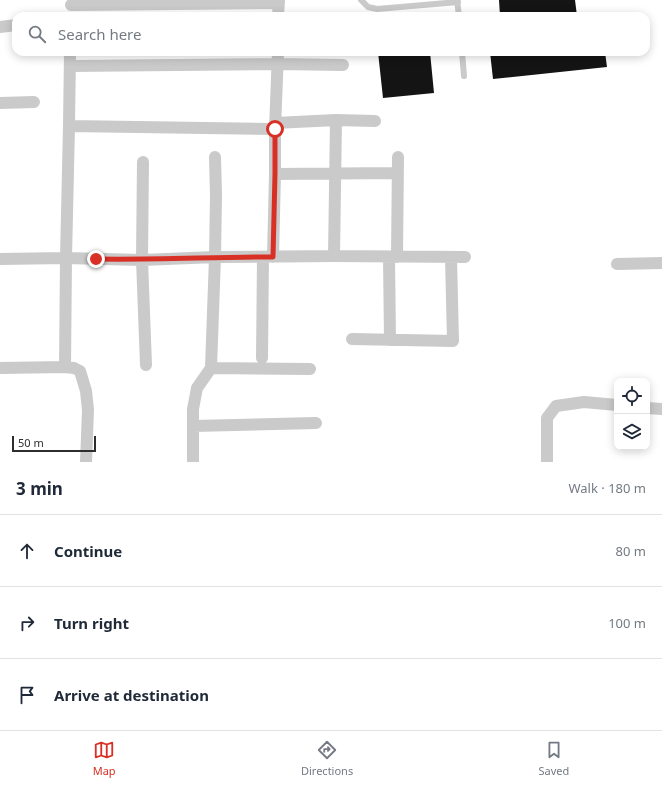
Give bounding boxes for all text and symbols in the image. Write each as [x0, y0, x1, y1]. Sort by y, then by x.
search box [12, 12, 650, 56]
icon: search [26, 23, 48, 45]
text: Search here [58, 24, 141, 44]
route start [266, 120, 284, 138]
route end [87, 250, 105, 268]
map controls [614, 378, 650, 450]
button: locate [614, 378, 650, 414]
button: layers [614, 414, 650, 450]
scale bar [12, 434, 96, 453]
text: 50 m [18, 435, 44, 450]
text: 3 min [16, 477, 63, 500]
text: Walk · 180 m [568, 479, 646, 497]
icon: ahead [16, 540, 38, 562]
text: Continue [54, 541, 122, 561]
text: 80 m [616, 542, 646, 560]
icon: right [16, 612, 38, 634]
text: Turn right [54, 613, 129, 633]
text: 100 m [608, 614, 646, 632]
icon: arrive [16, 684, 38, 706]
text: Arrive at destination [54, 685, 209, 705]
tab: Map [93, 739, 116, 778]
tab: Directions [301, 739, 353, 778]
tab: Saved [539, 739, 569, 778]

